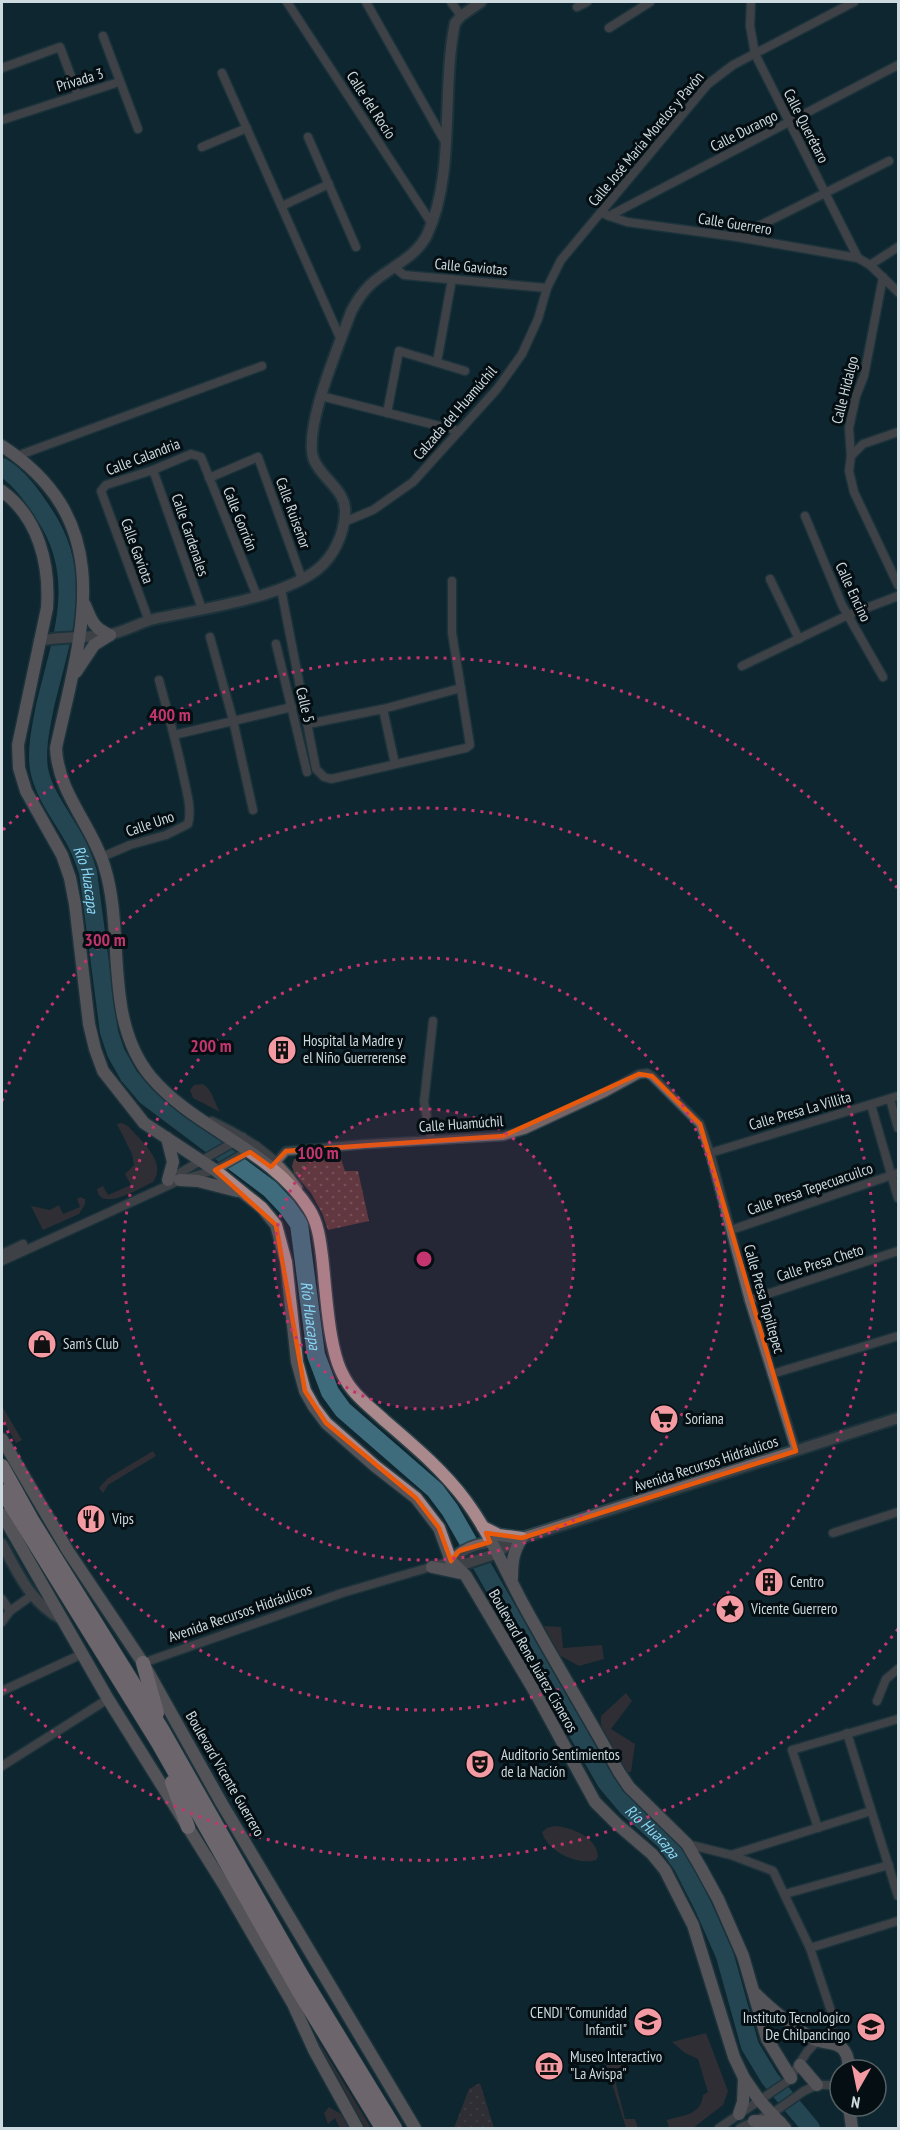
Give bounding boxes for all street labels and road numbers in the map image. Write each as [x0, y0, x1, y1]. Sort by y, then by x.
street label: Privada 3 [54, 63, 106, 96]
street label: Calle del Rocío [343, 67, 400, 142]
street label: Calle José María Morelos y Pavón [584, 68, 707, 210]
street label: Calle Querétaro [780, 85, 833, 166]
street label: Calle Durango [707, 105, 781, 156]
street label: Calle Guerrero [697, 208, 773, 239]
street label: Calle Gaviotas [434, 254, 508, 279]
street label: Calle Hidalgo [827, 354, 862, 426]
street label: Calzada del Huamúchil [409, 361, 501, 463]
street label: Calle Calandria [103, 434, 182, 479]
street label: Calle Ruiseñor [272, 475, 315, 552]
street label: Calle Gorrión [219, 484, 262, 554]
street label: Calle Cardenales [168, 491, 213, 579]
street label: Calle Gaviota [117, 516, 158, 586]
street label: Calle Encino [831, 559, 876, 625]
street label: Calle 5 [292, 685, 319, 725]
street label: Calle Uno [123, 806, 177, 841]
street label: Calle Presa La Villita [747, 1087, 853, 1134]
street label: Calle Huamúchil [418, 1111, 504, 1136]
street label: Calle Presa Tepecuacuilco [745, 1158, 875, 1219]
street label: Calle Presa Cheto [774, 1240, 866, 1285]
street label: Calle Presa Topiltepec [740, 1242, 789, 1356]
street label: Avenida Recursos Hidráulicos [631, 1431, 780, 1496]
street label: Avenida Recursos Hidráulicos [166, 1579, 314, 1646]
street label: Boulevard Rene Juárez Cisneros [485, 1586, 582, 1736]
street label: Boulevard Vicente Guerrero [182, 1708, 269, 1840]

